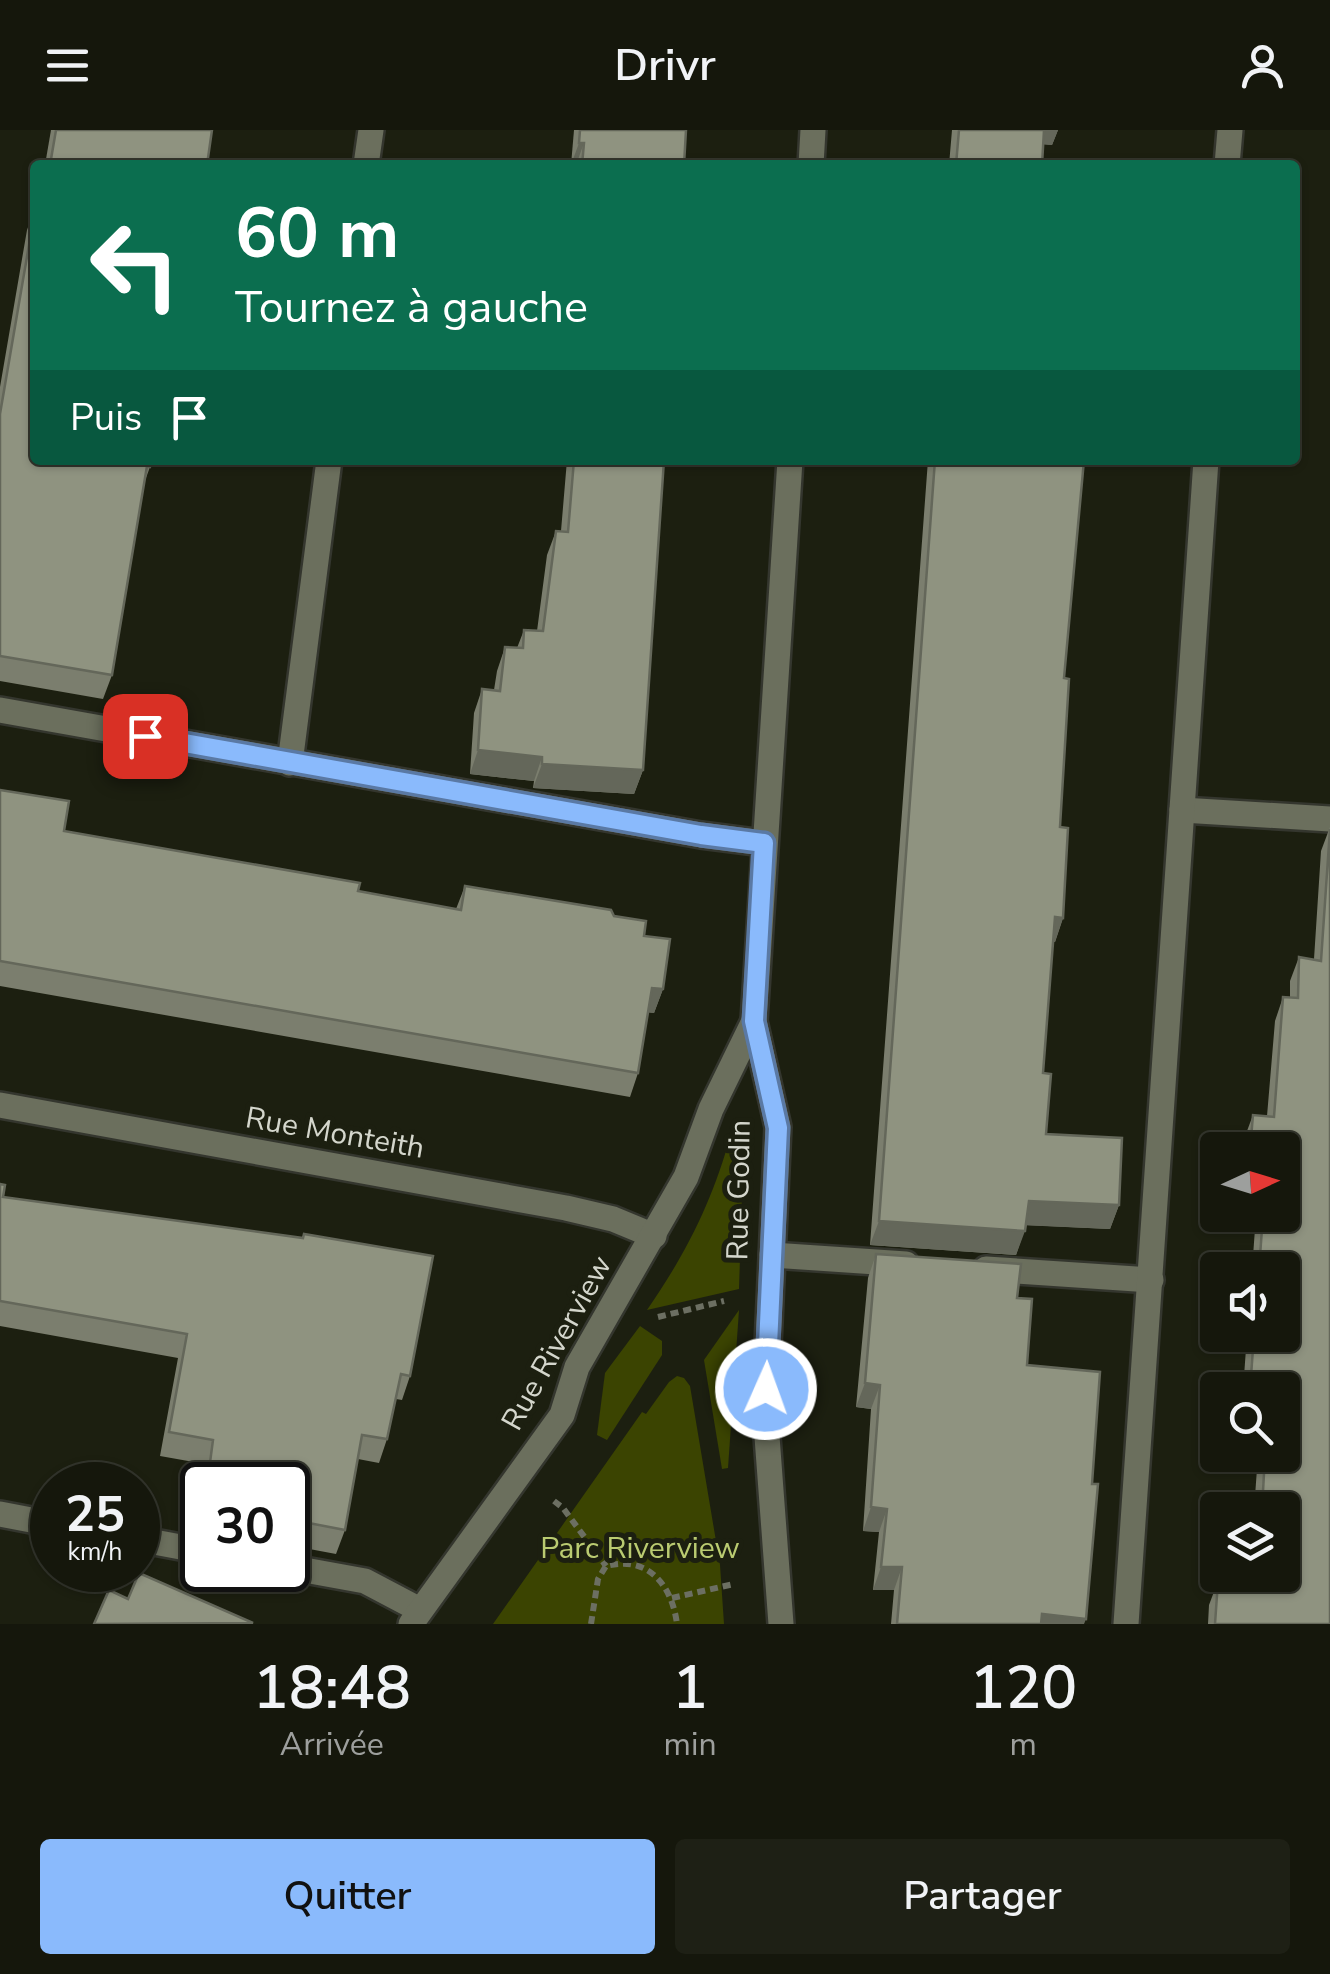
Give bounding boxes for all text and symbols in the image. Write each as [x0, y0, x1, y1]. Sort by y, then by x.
text: Drivr [614, 35, 716, 96]
icon: menu [40, 38, 95, 93]
icon: person [1235, 38, 1290, 93]
text: 60 m [235, 186, 399, 282]
icon: left [70, 200, 200, 330]
text: Tournez à gauche [235, 277, 588, 338]
icon: arrive [162, 390, 217, 445]
text: Puis [70, 392, 142, 443]
pin [103, 694, 188, 779]
icon: arrive [118, 709, 173, 764]
street label: Rue Monteith [242, 1097, 428, 1169]
street label: Rue Godin [717, 1119, 761, 1261]
north arrow [1200, 1132, 1300, 1232]
map controls [1200, 1132, 1300, 1592]
street label: Rue Riverview [492, 1248, 622, 1438]
button: sound [1200, 1252, 1300, 1352]
position arrow [714, 1337, 818, 1441]
button: search [1200, 1372, 1300, 1472]
speed limit sign: 30 [180, 1462, 310, 1592]
text: 25 [65, 1480, 125, 1549]
button: layers [1200, 1492, 1300, 1592]
park label: Parc Riverview [540, 1528, 740, 1569]
text: km/h [67, 1535, 123, 1569]
text: 18:48 [253, 1647, 411, 1729]
text: 1 [672, 1647, 708, 1729]
text: 120 [969, 1647, 1077, 1729]
text: Arrivée [280, 1723, 384, 1766]
text: min [664, 1723, 717, 1766]
text: m [1010, 1723, 1037, 1766]
button: Quitter [40, 1839, 655, 1954]
button: Partager [675, 1839, 1290, 1954]

